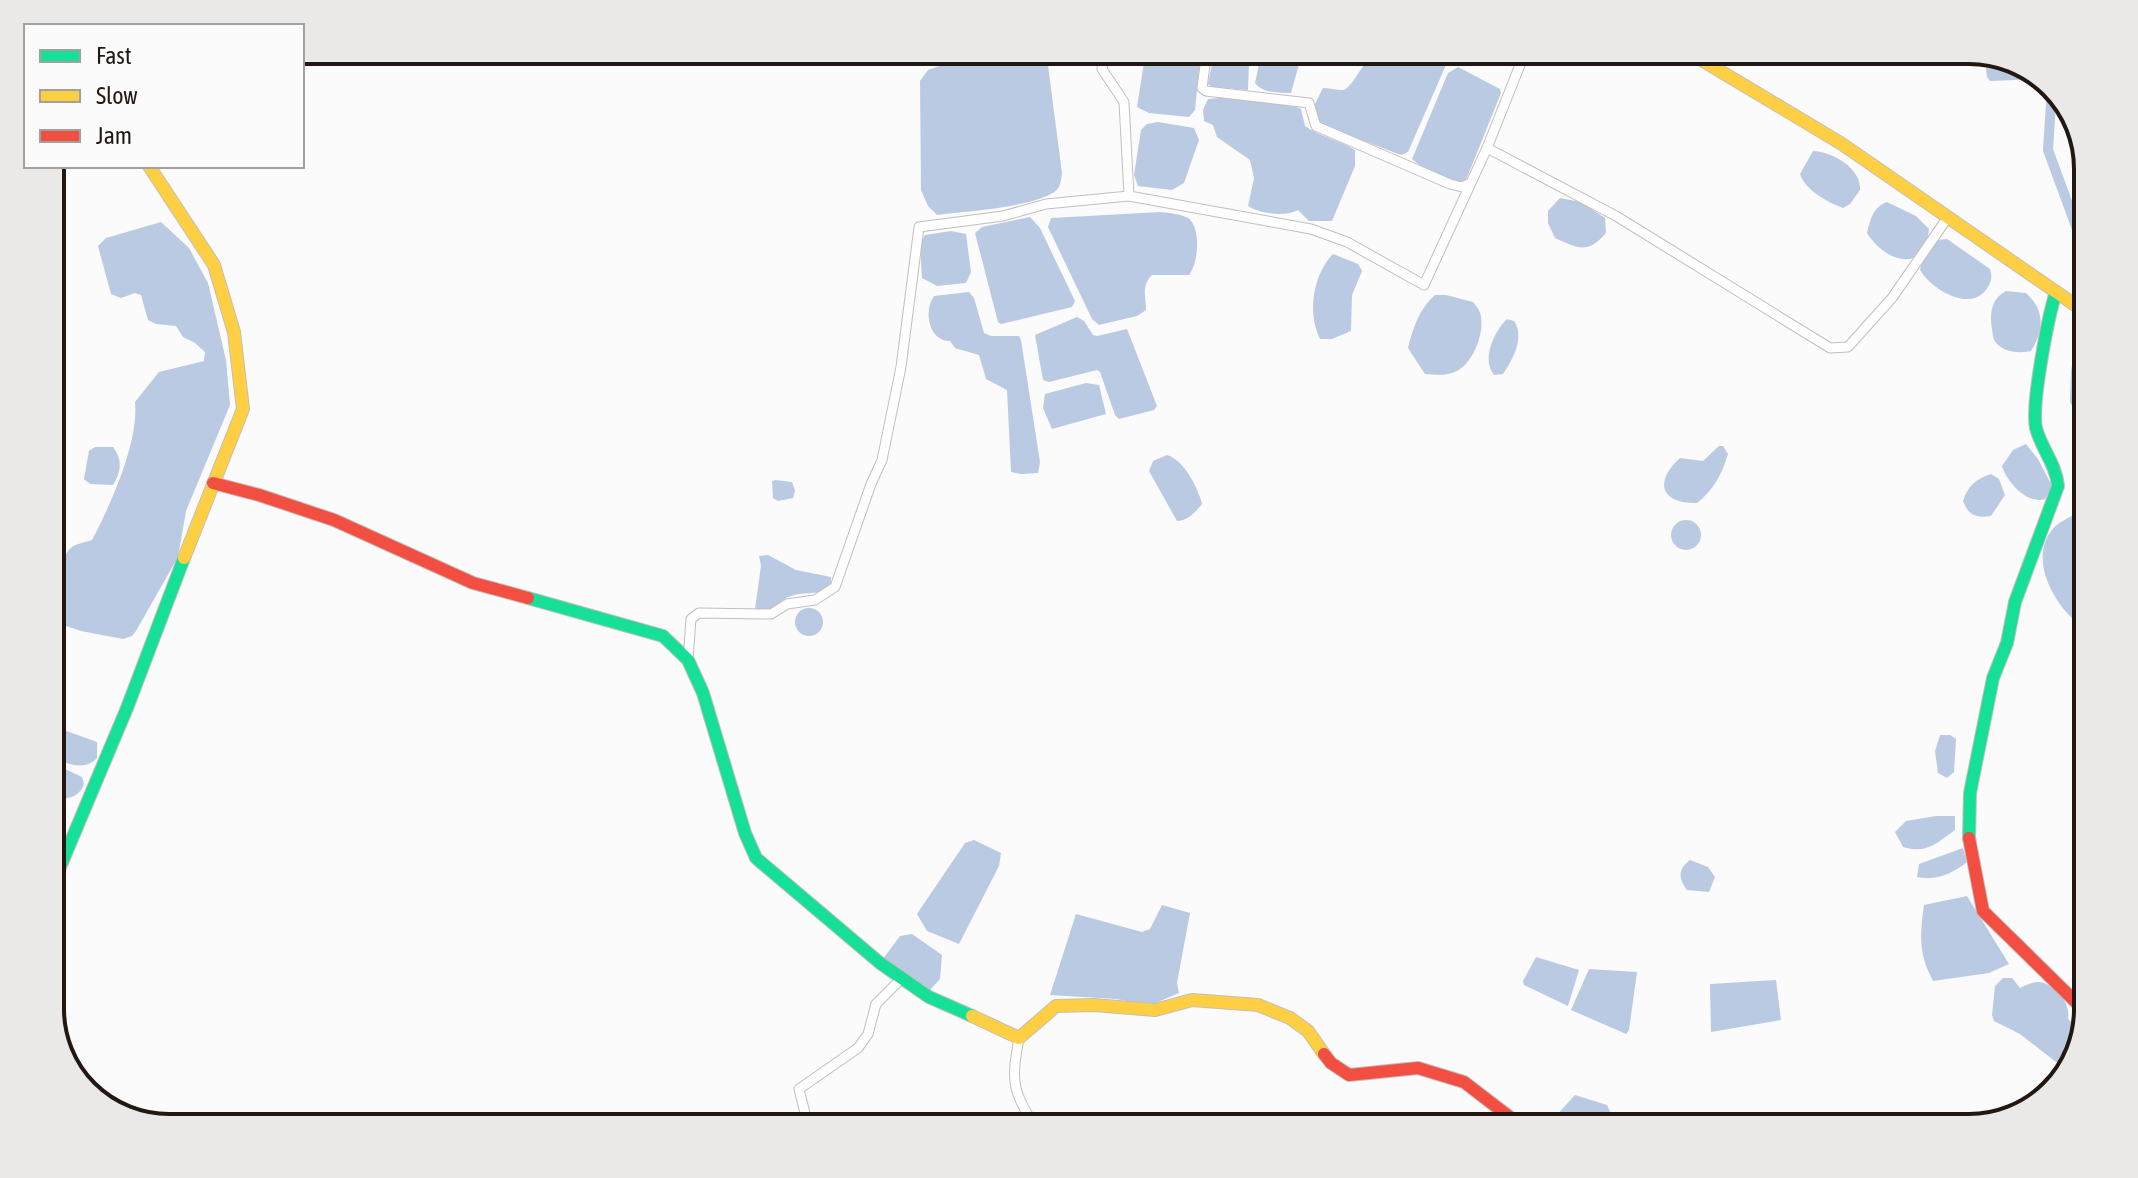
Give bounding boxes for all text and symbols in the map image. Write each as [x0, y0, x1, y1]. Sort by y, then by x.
legend [24, 24, 304, 168]
text: Fast [96, 42, 132, 69]
text: Slow [96, 82, 138, 109]
text: Jam [96, 122, 132, 149]

